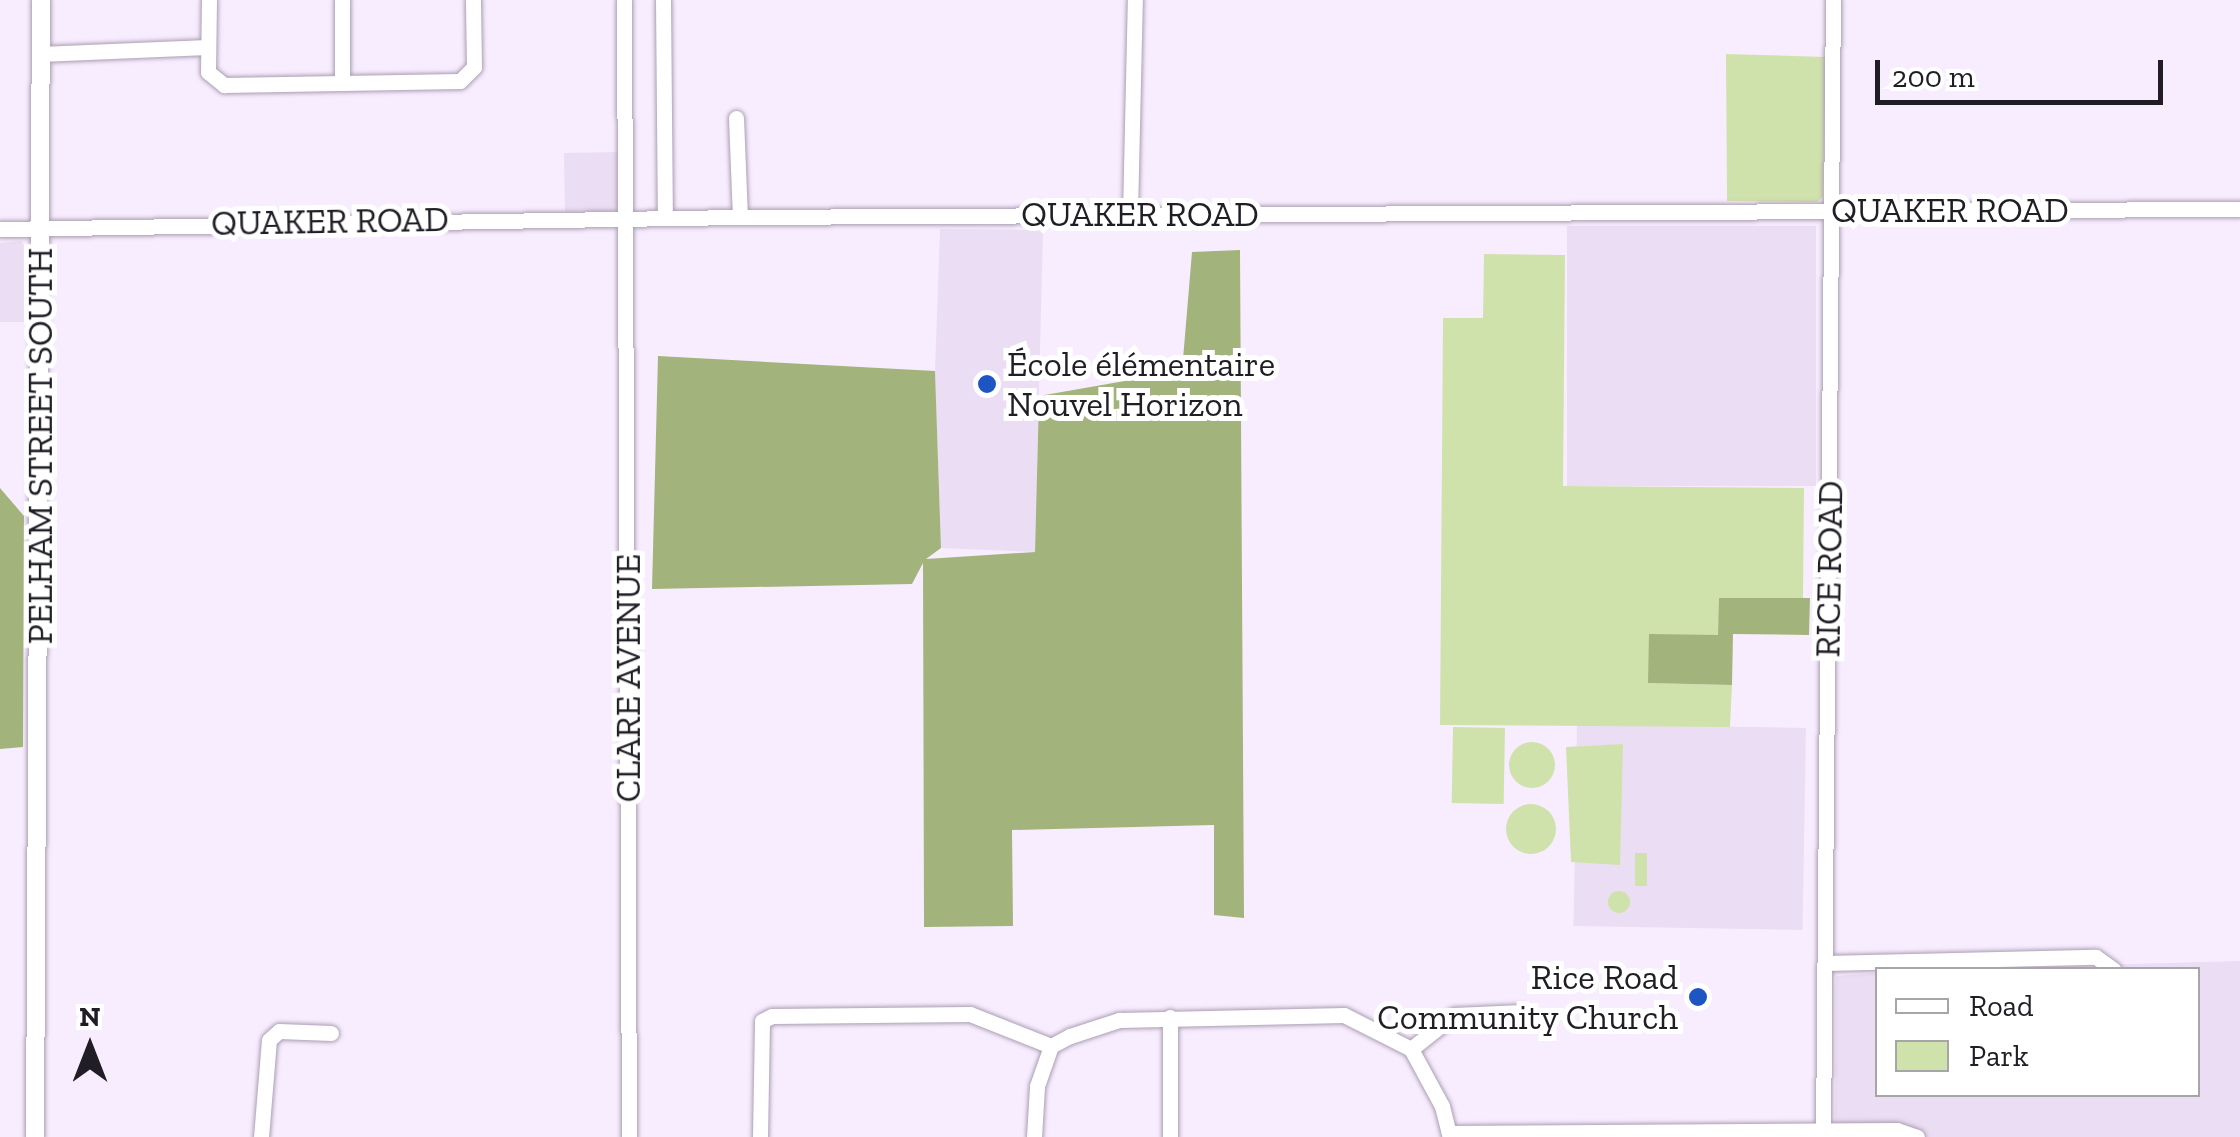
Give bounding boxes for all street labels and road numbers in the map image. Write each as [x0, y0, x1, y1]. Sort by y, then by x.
street label: QUAKER ROAD [1831, 189, 2069, 231]
street label: QUAKER ROAD [1021, 193, 1259, 235]
street label: QUAKER ROAD [211, 198, 449, 244]
street label: PELHAM STREET SOUTH [19, 247, 61, 645]
street label: RICE ROAD [1806, 480, 1852, 658]
street label: CLARE AVENUE [607, 553, 649, 803]

